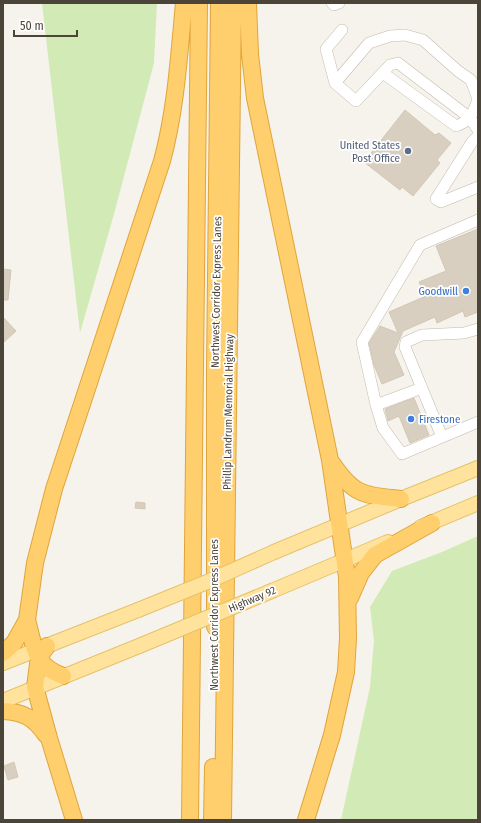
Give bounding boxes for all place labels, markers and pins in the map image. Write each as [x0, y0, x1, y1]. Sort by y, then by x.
place label: United States Post Office [340, 139, 400, 165]
marker: United States Post Office [403, 146, 413, 156]
place label: Goodwill [418, 285, 458, 298]
marker: Goodwill [461, 286, 471, 296]
place label: Firestone [419, 413, 460, 426]
marker: Firestone [406, 414, 416, 424]

